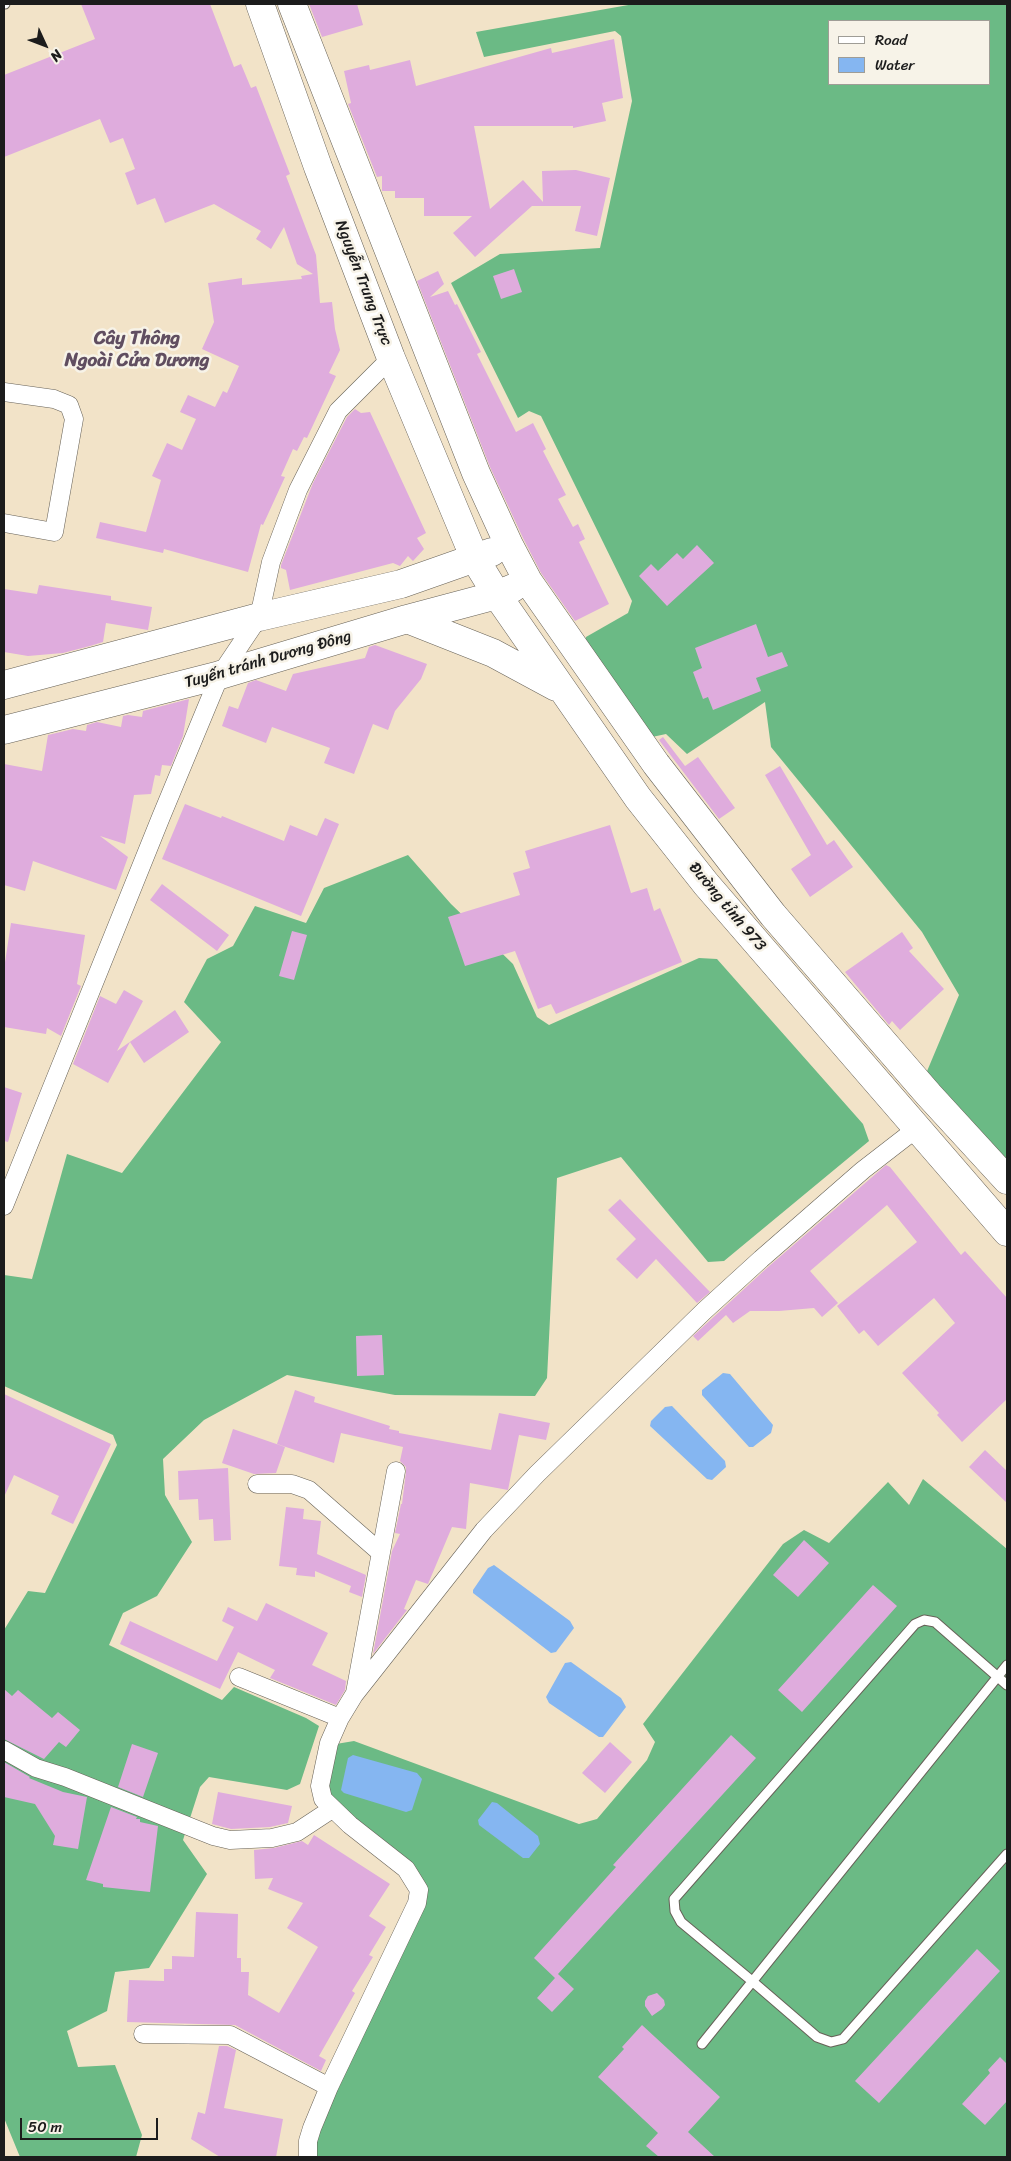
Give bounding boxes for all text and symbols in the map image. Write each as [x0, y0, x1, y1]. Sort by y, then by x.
north arrow [20, 20, 70, 70]
legend [828, 20, 991, 85]
text: Road [875, 27, 907, 53]
text: N [44, 43, 69, 68]
text: Water [875, 52, 915, 78]
street label: Nguyễn Trung Trực [330, 218, 396, 348]
district label: Cây Thông Ngoài Cửa Dương [65, 328, 209, 372]
street label: Tuyến tránh Dương Đông [183, 627, 353, 693]
street label: Đường tỉnh 973 [684, 859, 770, 955]
scale bar [22, 2108, 160, 2140]
text: 50 m [28, 2114, 62, 2140]

